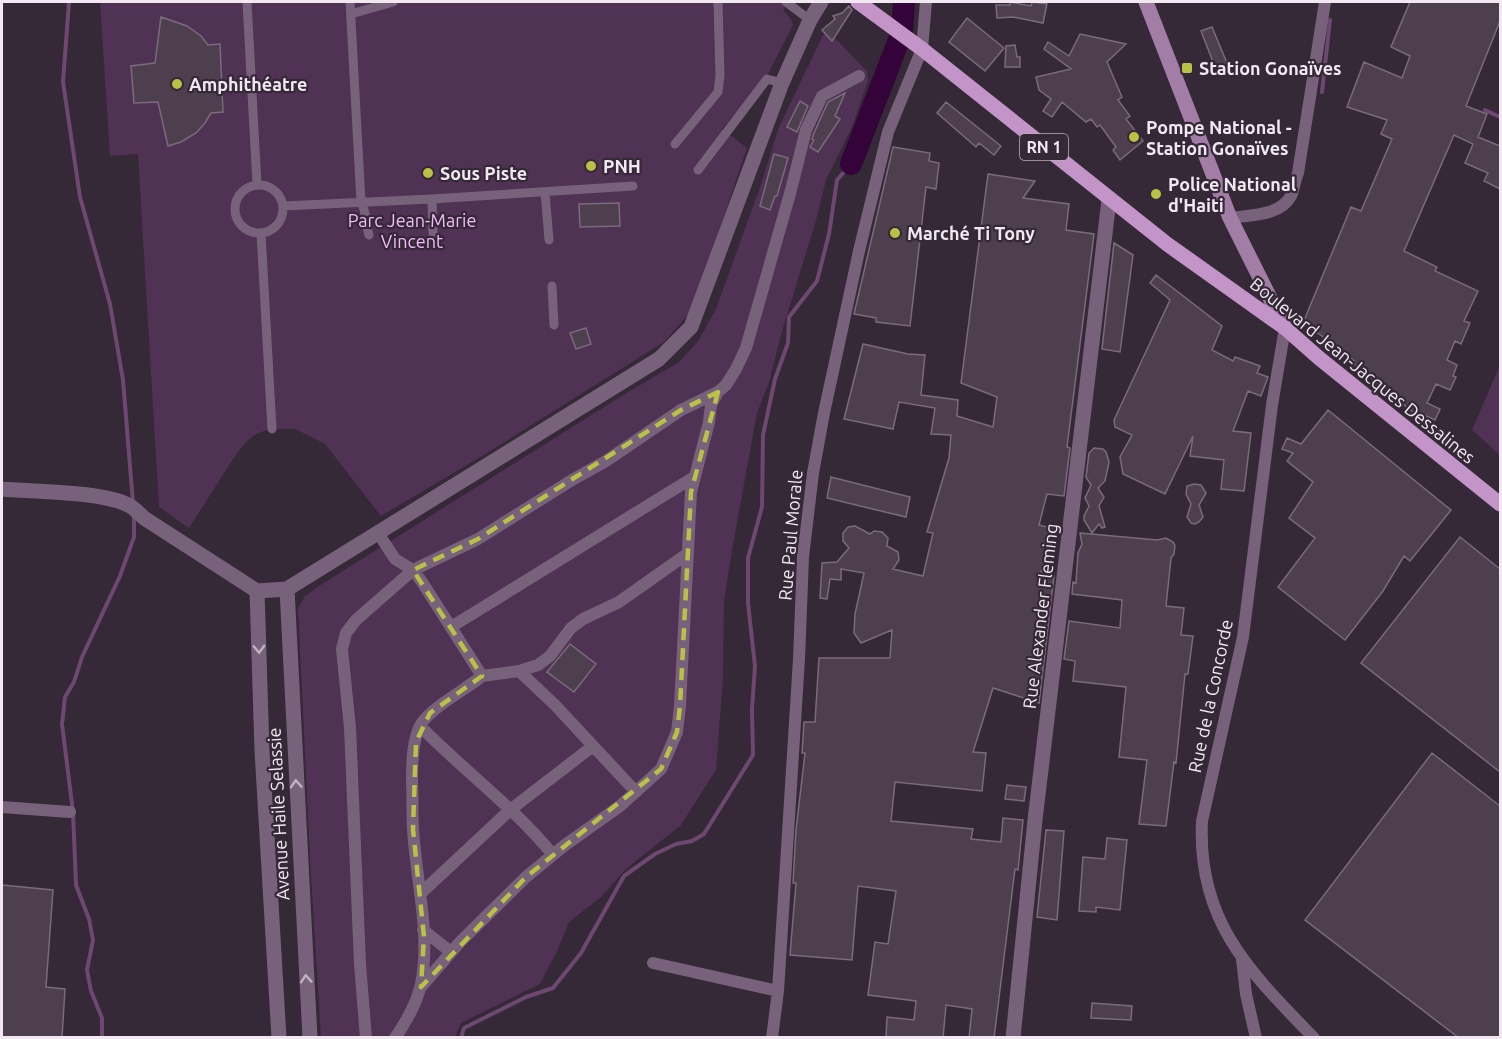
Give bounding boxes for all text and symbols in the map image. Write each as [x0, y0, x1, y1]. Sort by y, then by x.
place label: Station Gonaïves [1199, 58, 1342, 78]
marker: Station Gonaïves [1180, 61, 1194, 75]
place label: Amphithéatre [189, 74, 307, 94]
marker: Amphithéatre [170, 77, 184, 91]
place label: Pompe National - Station Gonaïves [1146, 117, 1292, 158]
marker: Pompe National - Station Gonaïves [1127, 130, 1141, 144]
road number: RN 1 [1020, 134, 1068, 160]
place label: PNH [603, 156, 641, 176]
marker: PNH [584, 159, 598, 173]
place label: Sous Piste [440, 163, 527, 183]
marker: Sous Piste [421, 166, 435, 180]
place label: Police National d'Haiti [1168, 174, 1297, 215]
marker: Police National d'Haiti [1149, 187, 1163, 201]
park label: Parc Jean-Marie Vincent [348, 210, 476, 251]
place label: Marché Ti Tony [907, 223, 1035, 243]
marker: Marché Ti Tony [888, 226, 902, 240]
street label: Boulevard Jean-Jacques Dessalines [1247, 273, 1480, 467]
street label: Rue Paul Morale [774, 469, 806, 601]
street label: Rue Alexander Fleming [1019, 522, 1061, 710]
street label: Rue de la Concorde [1184, 618, 1236, 774]
one-way arrow [253, 645, 265, 654]
street label: Avenue Haile Selassie [263, 727, 293, 901]
one-way arrow [290, 780, 303, 789]
one-way arrow [300, 975, 313, 984]

